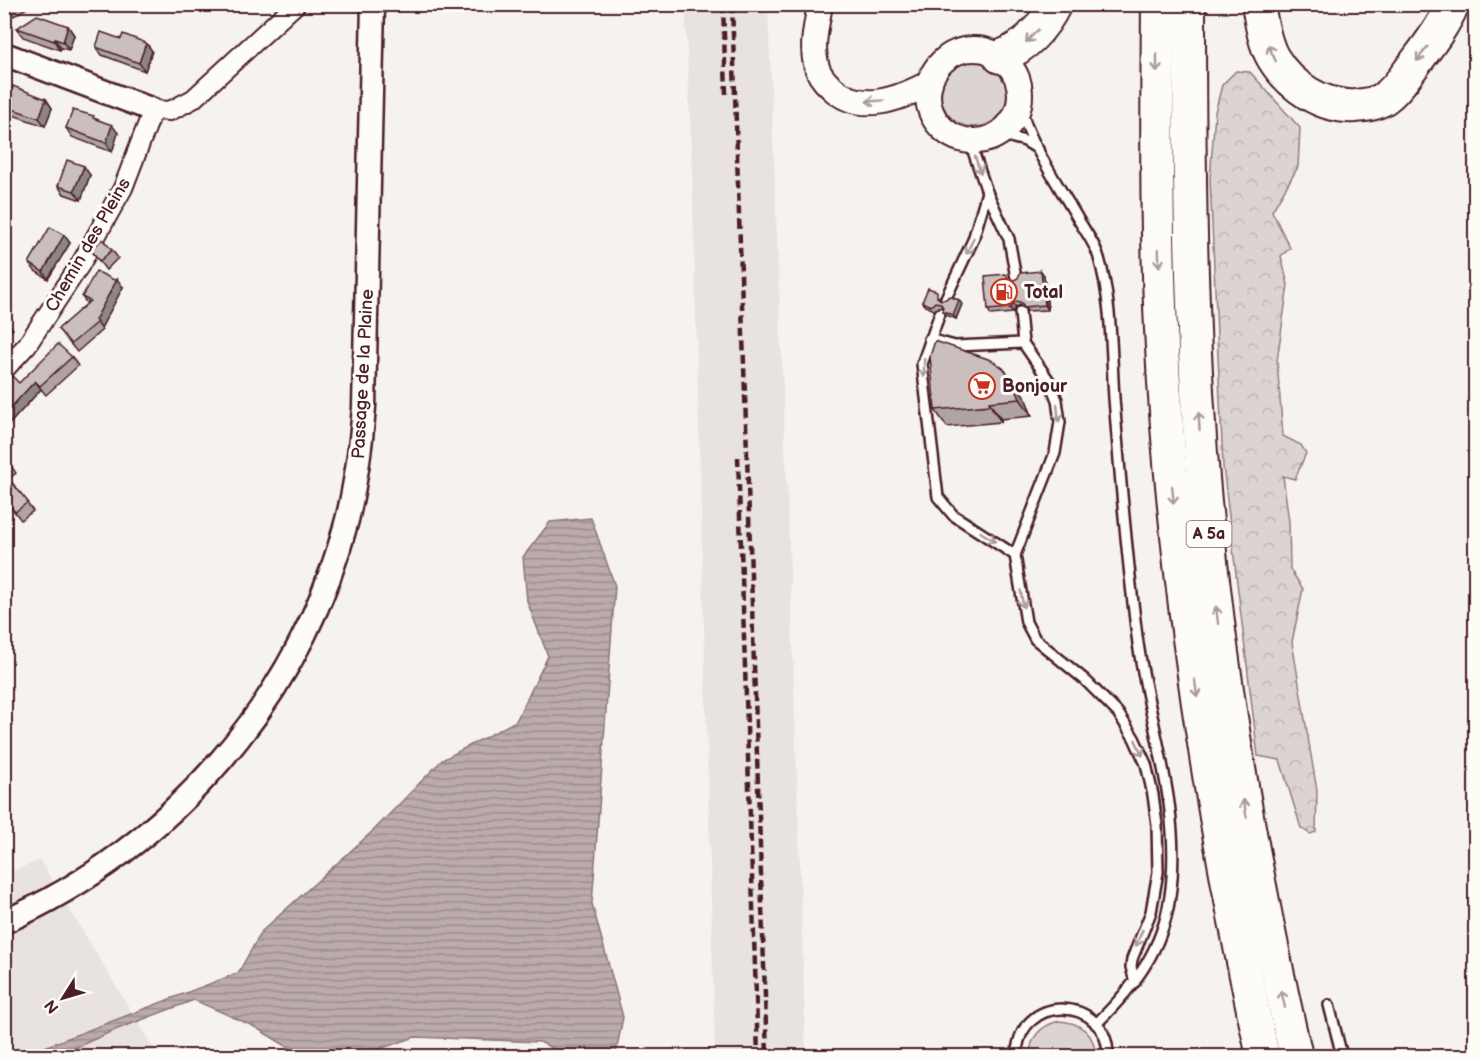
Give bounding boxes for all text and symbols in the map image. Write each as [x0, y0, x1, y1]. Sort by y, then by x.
one-way arrow [1025, 28, 1039, 43]
one-way arrow [1266, 44, 1277, 62]
one-way arrow [1416, 45, 1429, 61]
one-way arrow [1151, 52, 1163, 72]
one-way arrow [866, 96, 885, 107]
one-way arrow [973, 155, 984, 174]
street label: Chemin des Pleins [41, 174, 135, 316]
one-way arrow [963, 237, 975, 255]
one-way arrow [1153, 247, 1165, 267]
fuel station icon: Total [989, 277, 1019, 307]
place label: Total [1024, 282, 1063, 303]
street label: Passage de la Plaine [348, 288, 378, 459]
one-way arrow [918, 358, 930, 377]
supermarket icon: Bonjour [967, 371, 997, 401]
place label: Bonjour [1002, 376, 1068, 397]
one-way arrow [1053, 402, 1064, 422]
one-way arrow [1194, 412, 1205, 432]
one-way arrow [1168, 484, 1179, 504]
road number: A 5a [1186, 521, 1232, 547]
one-way arrow [979, 532, 996, 544]
one-way arrow [1016, 589, 1027, 608]
one-way arrow [1211, 606, 1222, 626]
one-way arrow [1190, 678, 1201, 698]
one-way arrow [1134, 739, 1145, 757]
one-way arrow [1240, 799, 1251, 818]
one-way arrow [1133, 928, 1144, 946]
north arrow [33, 968, 93, 1028]
one-way arrow [1277, 990, 1288, 1010]
text: N [41, 996, 63, 1017]

